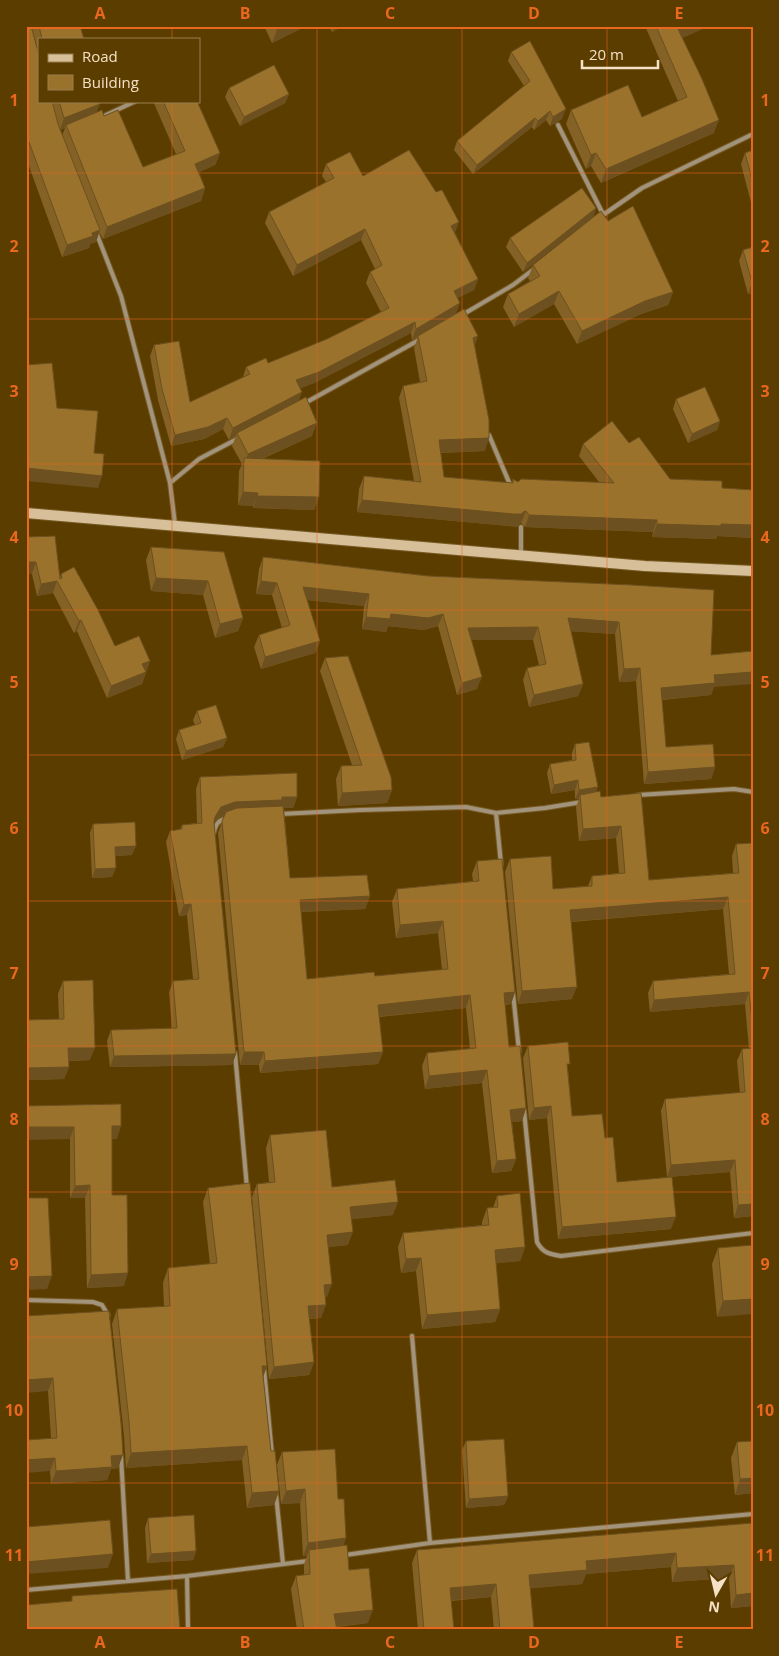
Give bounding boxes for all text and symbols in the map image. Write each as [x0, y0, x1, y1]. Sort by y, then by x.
text: A [94, 2, 106, 24]
text: B [240, 2, 250, 24]
text: C [385, 2, 395, 24]
text: D [528, 2, 540, 24]
text: E [675, 2, 684, 24]
legend [38, 38, 200, 102]
scale bar [582, 38, 658, 70]
text: 20 m [589, 44, 624, 64]
text: Road [82, 46, 118, 66]
text: Building [82, 72, 139, 92]
text: 1 [9, 89, 19, 111]
text: 1 [760, 89, 770, 111]
text: 2 [9, 235, 19, 257]
text: 2 [760, 235, 770, 257]
text: 3 [9, 380, 19, 402]
text: 3 [760, 380, 770, 402]
text: 4 [9, 526, 19, 548]
text: 4 [760, 526, 770, 548]
text: 5 [9, 671, 19, 693]
text: 5 [760, 671, 770, 693]
text: 6 [9, 817, 19, 839]
text: 6 [760, 817, 770, 839]
text: 7 [9, 962, 19, 984]
text: 7 [760, 962, 770, 984]
text: 8 [9, 1108, 19, 1130]
text: 8 [760, 1108, 770, 1130]
text: 9 [9, 1253, 19, 1275]
text: 9 [760, 1253, 770, 1275]
text: 10 [5, 1399, 23, 1421]
text: 10 [756, 1399, 774, 1421]
text: 11 [5, 1544, 23, 1566]
text: 11 [756, 1544, 774, 1566]
north arrow [692, 1568, 742, 1618]
text: N [707, 1597, 721, 1618]
text: A [94, 1631, 106, 1653]
text: B [240, 1631, 250, 1653]
text: C [385, 1631, 395, 1653]
text: D [528, 1631, 540, 1653]
text: E [675, 1631, 684, 1653]

